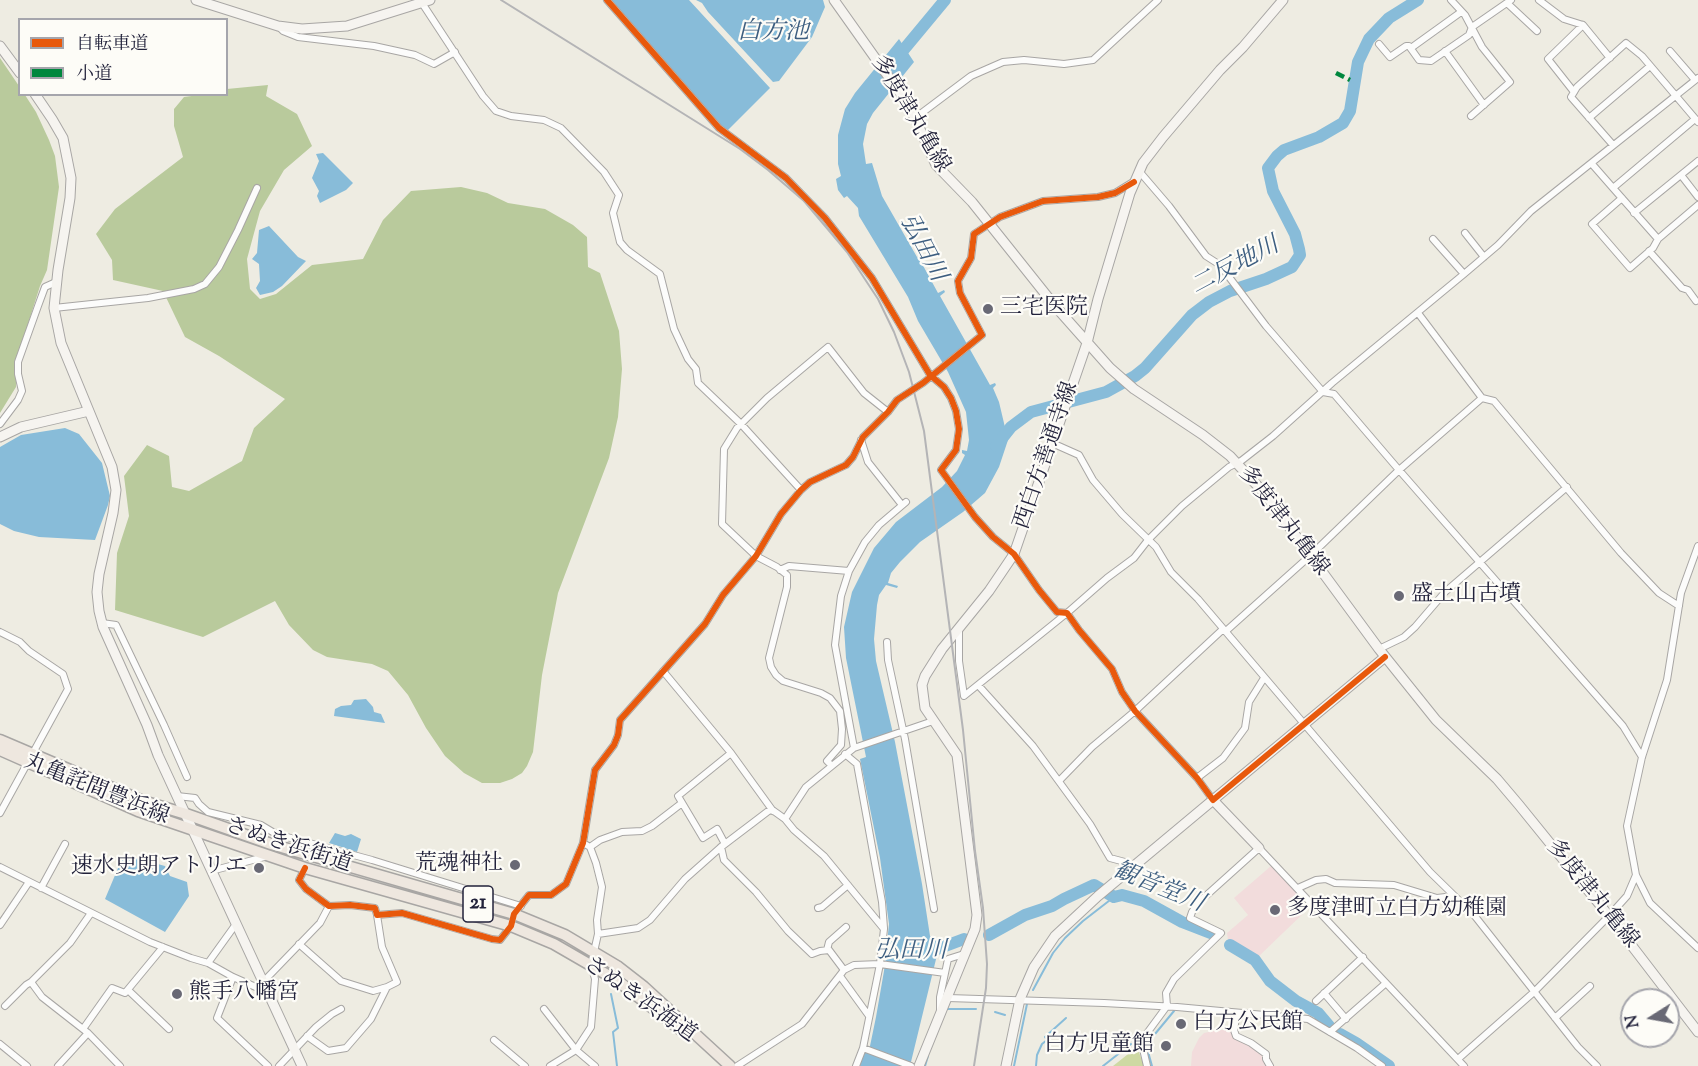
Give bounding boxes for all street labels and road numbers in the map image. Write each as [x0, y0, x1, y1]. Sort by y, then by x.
street label: 多度津丸亀線 [864, 52, 954, 178]
street label: 西白方善通寺線 [1010, 379, 1086, 533]
street label: 多度津丸亀線 [1231, 462, 1333, 582]
street label: 丸亀詫間豊浜線 [20, 750, 172, 832]
street label: さぬき浜街道 [221, 814, 355, 880]
street label: 多度津丸亀線 [1539, 835, 1643, 955]
road number: 21 [463, 886, 493, 922]
street label: さぬき浜海道 [577, 952, 701, 1050]

